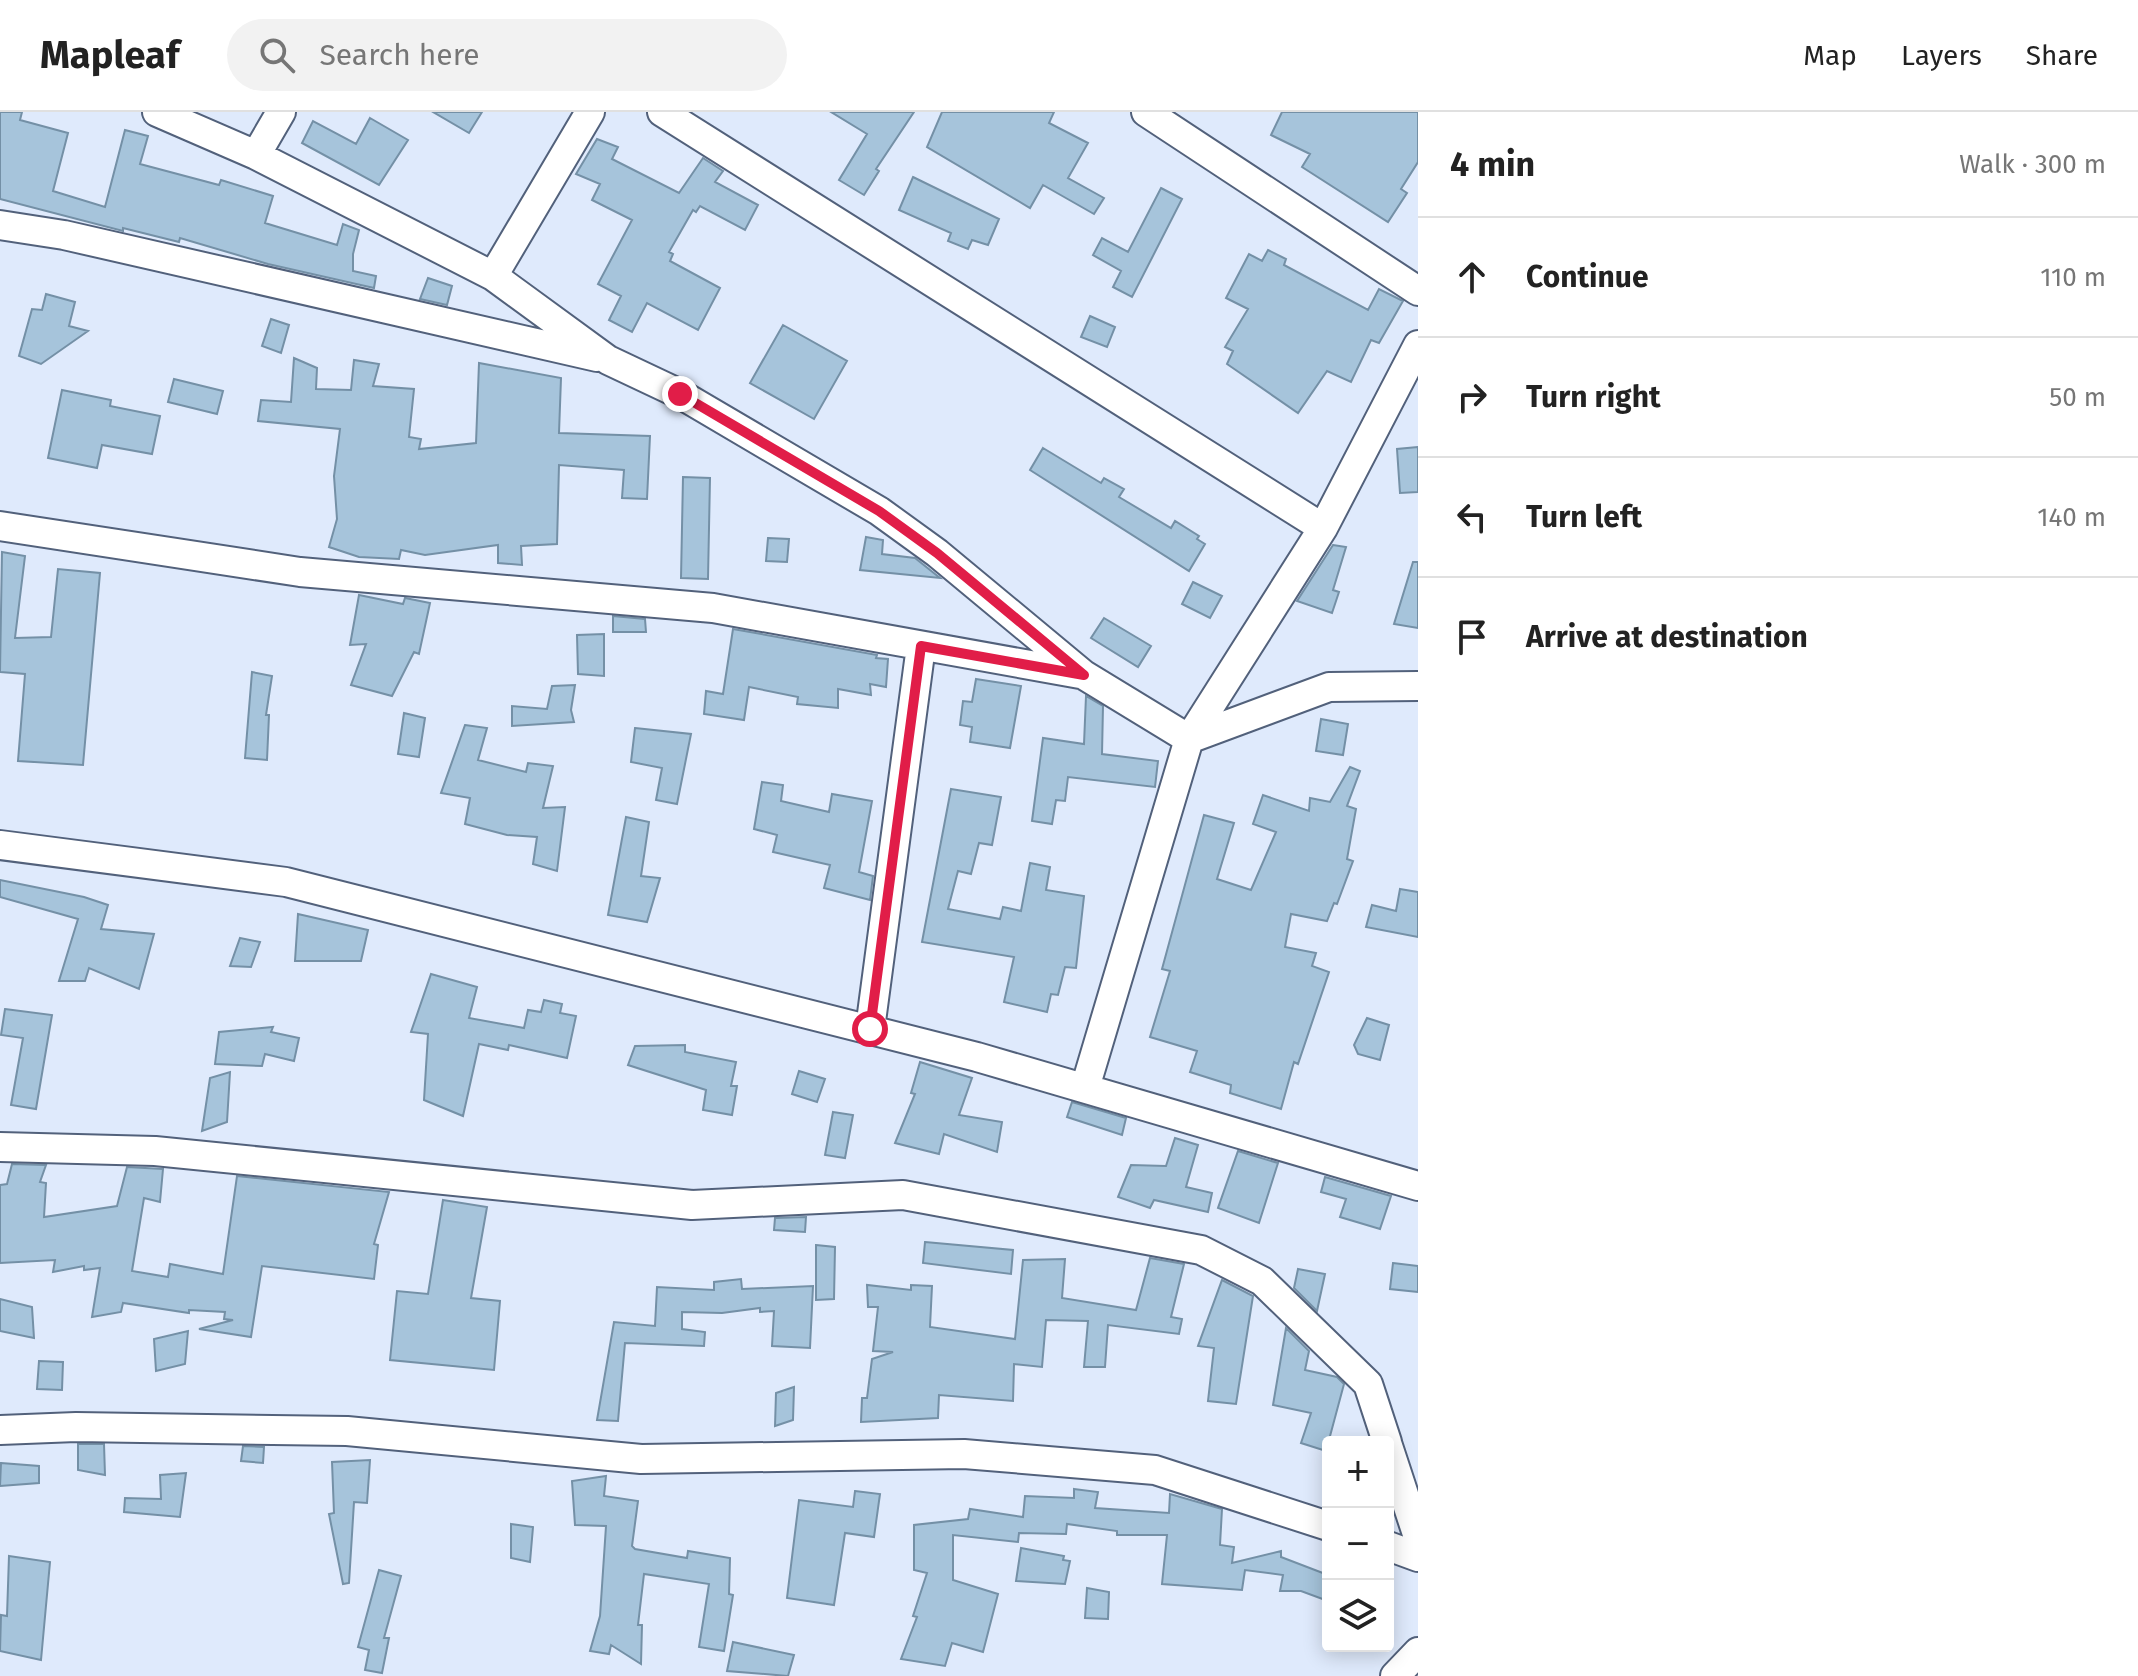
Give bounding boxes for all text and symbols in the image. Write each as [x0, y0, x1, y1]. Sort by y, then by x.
search box [227, 19, 787, 91]
text: Mapleaf [40, 32, 179, 78]
icon: search [255, 33, 299, 77]
text: Search here [319, 37, 480, 73]
text: Map [1803, 39, 1857, 72]
text: Layers [1901, 39, 1982, 72]
text: Share [2026, 39, 2098, 72]
text: 4 min [1450, 144, 1535, 185]
text: Walk · 300 m [1959, 149, 2106, 180]
icon: ahead [1450, 255, 1494, 299]
text: Continue [1526, 259, 1649, 295]
text: 110 m [2040, 262, 2106, 293]
icon: right [1450, 375, 1494, 419]
route end [662, 376, 698, 412]
text: Turn right [1526, 379, 1661, 415]
text: 50 m [2049, 382, 2106, 413]
icon: left [1450, 495, 1494, 539]
text: Turn left [1526, 499, 1642, 535]
text: 140 m [2037, 502, 2106, 533]
icon: arrive [1450, 615, 1494, 659]
text: Arrive at destination [1526, 619, 1808, 655]
route start [852, 1011, 888, 1047]
map controls [1322, 1436, 1394, 1652]
button: + [1322, 1436, 1394, 1508]
button: − [1322, 1508, 1394, 1580]
button: layers [1322, 1580, 1394, 1652]

